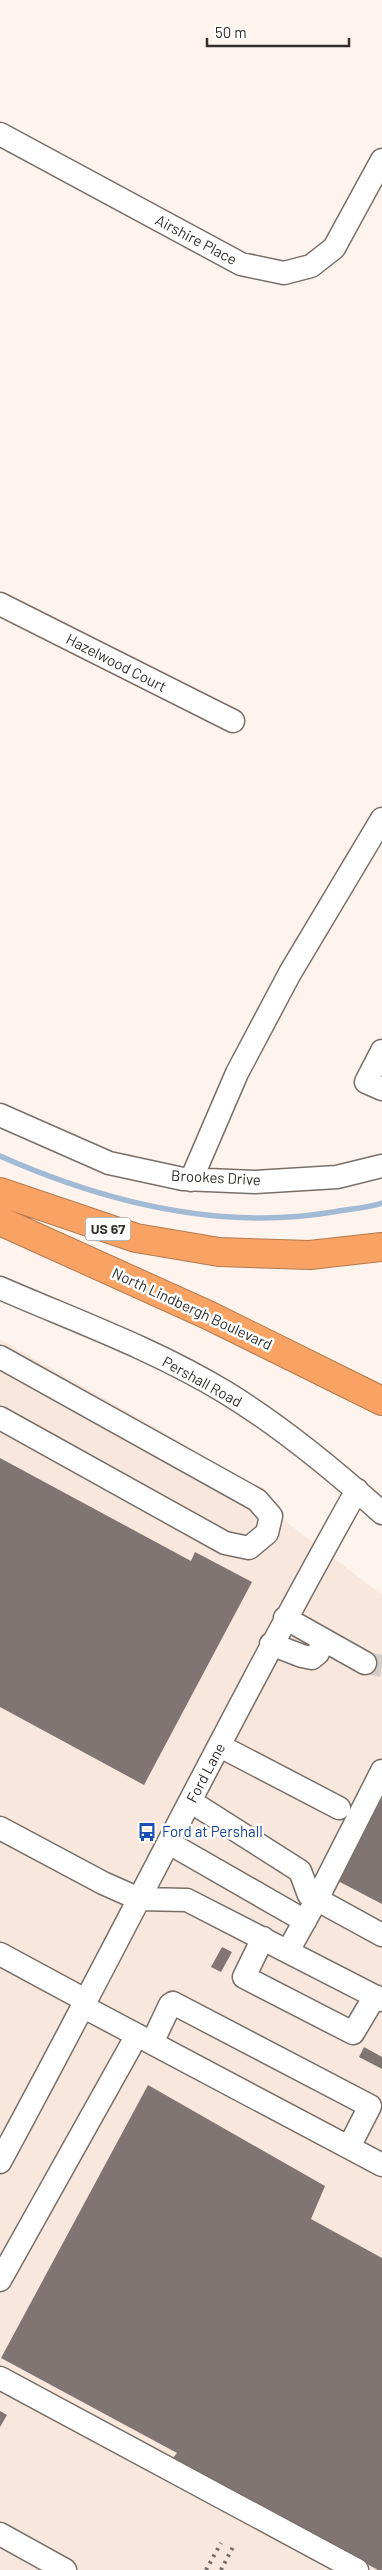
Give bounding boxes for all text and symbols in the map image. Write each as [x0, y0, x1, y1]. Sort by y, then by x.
scale bar [207, 15, 350, 47]
text: 50 m [215, 23, 247, 41]
street label: Airshire Place [153, 210, 240, 268]
street label: Hazelwood Court [63, 629, 170, 695]
street label: Brookes Drive [171, 1166, 261, 1188]
road number: US 67 [86, 1218, 130, 1240]
street label: North Lindbergh Boulevard [110, 1263, 275, 1353]
street label: Pershall Road [160, 1352, 245, 1410]
street label: Ford Lane [182, 1740, 228, 1805]
bus stop icon: Ford at Pershall [136, 1821, 158, 1843]
place label: Ford at Pershall [162, 1822, 263, 1840]

